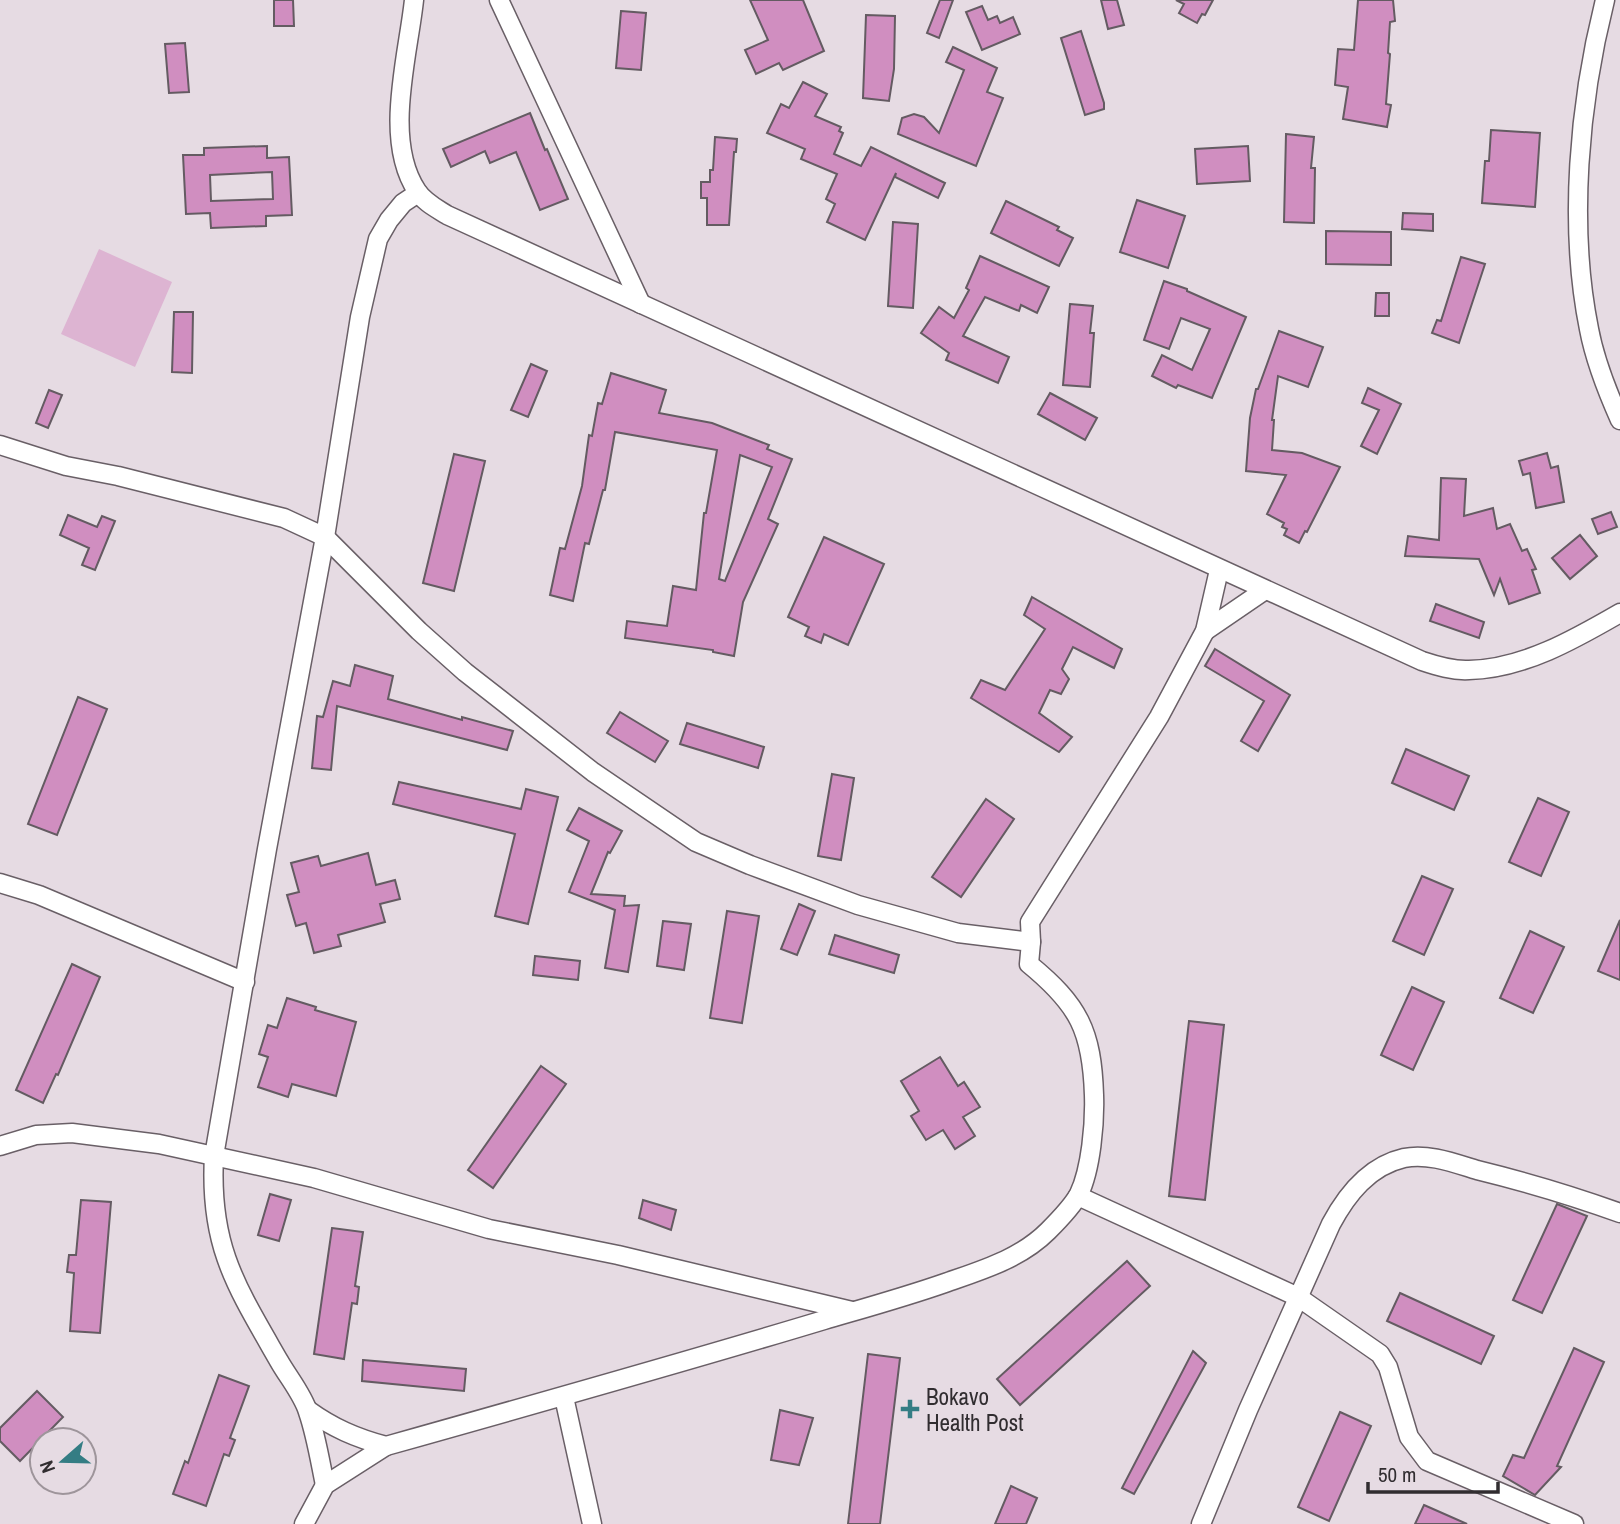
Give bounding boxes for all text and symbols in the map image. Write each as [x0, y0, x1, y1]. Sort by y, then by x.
place label: Bokavo Health Post [926, 1381, 1024, 1438]
marker: Bokavo Health Post [900, 1399, 920, 1419]
north arrow [28, 1426, 98, 1496]
scale bar [1368, 1450, 1498, 1494]
text: N [33, 1457, 61, 1477]
text: 50 m [1378, 1460, 1416, 1489]

